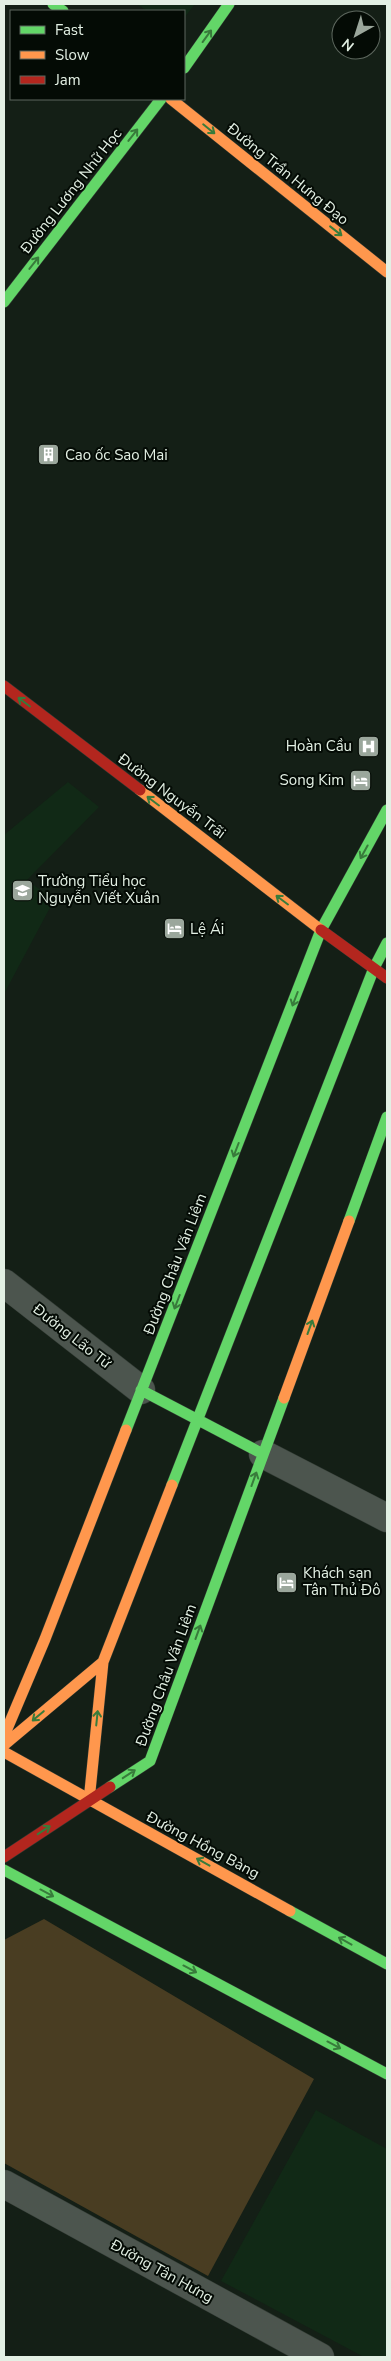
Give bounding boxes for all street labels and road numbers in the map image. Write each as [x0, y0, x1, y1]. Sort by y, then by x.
street label: Đường Trần Hưng Đạo [222, 118, 353, 229]
street label: Đường Lương Nhữ Học [15, 124, 126, 258]
street label: Đường Nguyễn Trãi [113, 748, 230, 843]
street label: Đường Châu Văn Liêm [138, 1190, 211, 1339]
street label: Đường Lão Tử [28, 1299, 116, 1374]
street label: Đường Châu Văn Liêm [131, 1601, 201, 1750]
street label: Đường Hồng Bàng [142, 1806, 263, 1883]
street label: Đường Tân Hưng [106, 2234, 217, 2307]

